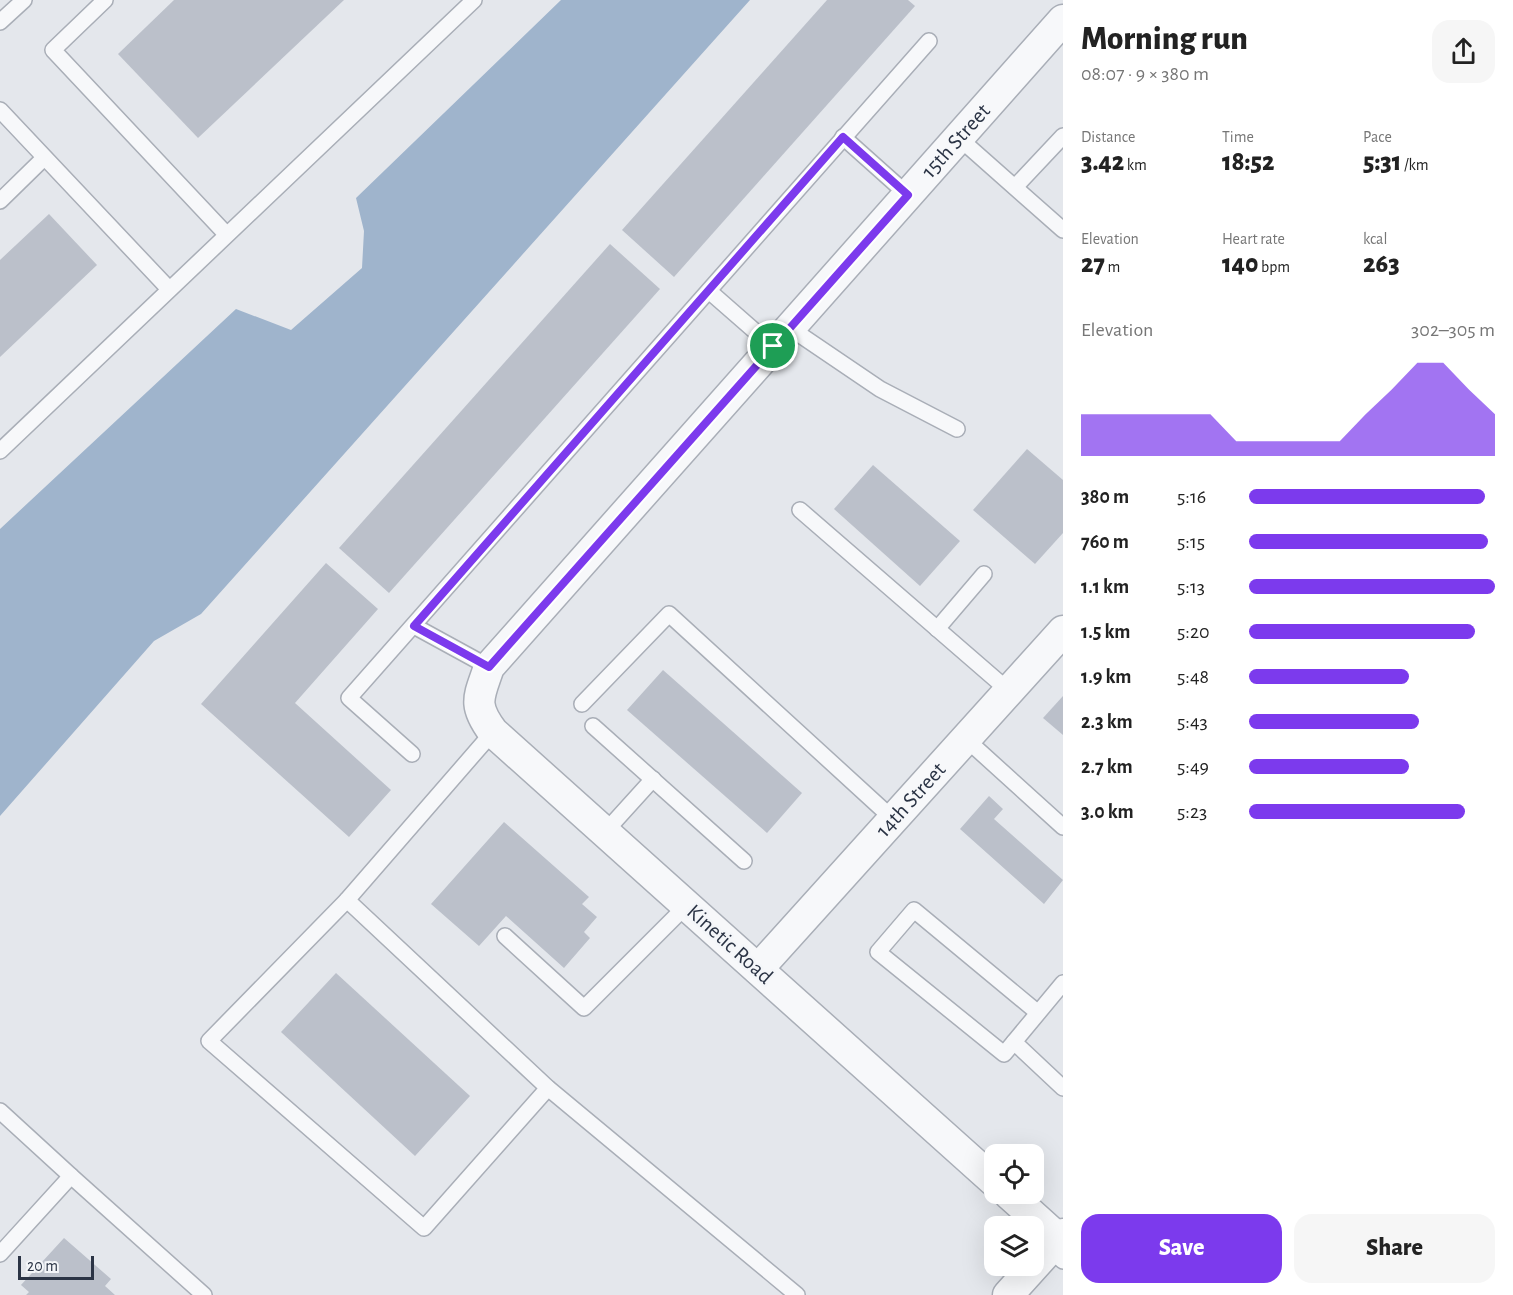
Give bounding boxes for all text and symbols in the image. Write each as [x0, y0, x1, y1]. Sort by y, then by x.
button: share [1432, 20, 1495, 83]
text: Morning run [1081, 23, 1248, 56]
text: 08:07 · 9 × 380 m [1081, 64, 1209, 84]
street label: 15th Street [917, 100, 994, 182]
text: Distance [1081, 129, 1135, 145]
text: Time [1222, 129, 1254, 145]
text: Pace [1363, 129, 1392, 145]
text: 3.42 [1081, 149, 1124, 175]
text: 18:52 [1222, 149, 1274, 175]
text: 5:31 [1363, 149, 1401, 175]
text: km [1124, 157, 1147, 173]
text: /km [1401, 157, 1429, 173]
text: Elevation [1081, 231, 1139, 247]
text: Heart rate [1222, 231, 1285, 247]
text: kcal [1363, 231, 1387, 247]
text: 27 [1081, 251, 1105, 277]
text: 140 [1222, 251, 1258, 277]
text: 263 [1363, 251, 1400, 277]
text: m [1105, 259, 1120, 275]
text: bpm [1258, 259, 1290, 275]
pin [747, 320, 798, 371]
text: Elevation [1081, 320, 1153, 340]
text: 302–305 m [1411, 320, 1495, 340]
icon: arrive [756, 329, 789, 362]
text: 380 m [1081, 487, 1129, 507]
text: 5:16 [1177, 487, 1206, 507]
text: 760 m [1081, 532, 1129, 552]
text: 5:15 [1177, 532, 1205, 552]
text: 1.1 km [1081, 577, 1129, 597]
text: 5:13 [1177, 577, 1205, 597]
text: 1.5 km [1081, 622, 1130, 642]
text: 5:20 [1177, 622, 1210, 642]
text: 1.9 km [1081, 667, 1132, 687]
text: 5:48 [1177, 667, 1209, 687]
text: 2.3 km [1081, 712, 1133, 732]
text: 5:43 [1177, 712, 1208, 732]
text: 2.7 km [1081, 757, 1133, 777]
text: 5:49 [1177, 757, 1209, 777]
street label: 14th Street [872, 758, 950, 841]
text: 3.0 km [1081, 802, 1134, 822]
text: 5:23 [1177, 802, 1207, 822]
street label: Kinetic Road [683, 900, 777, 988]
map controls [984, 1144, 1044, 1276]
button: locate [984, 1144, 1044, 1204]
button: Save [1081, 1214, 1282, 1283]
button: Share [1294, 1214, 1495, 1283]
button: layers [984, 1216, 1044, 1276]
scale bar [18, 1253, 94, 1280]
text: 20 m [27, 1258, 58, 1274]

